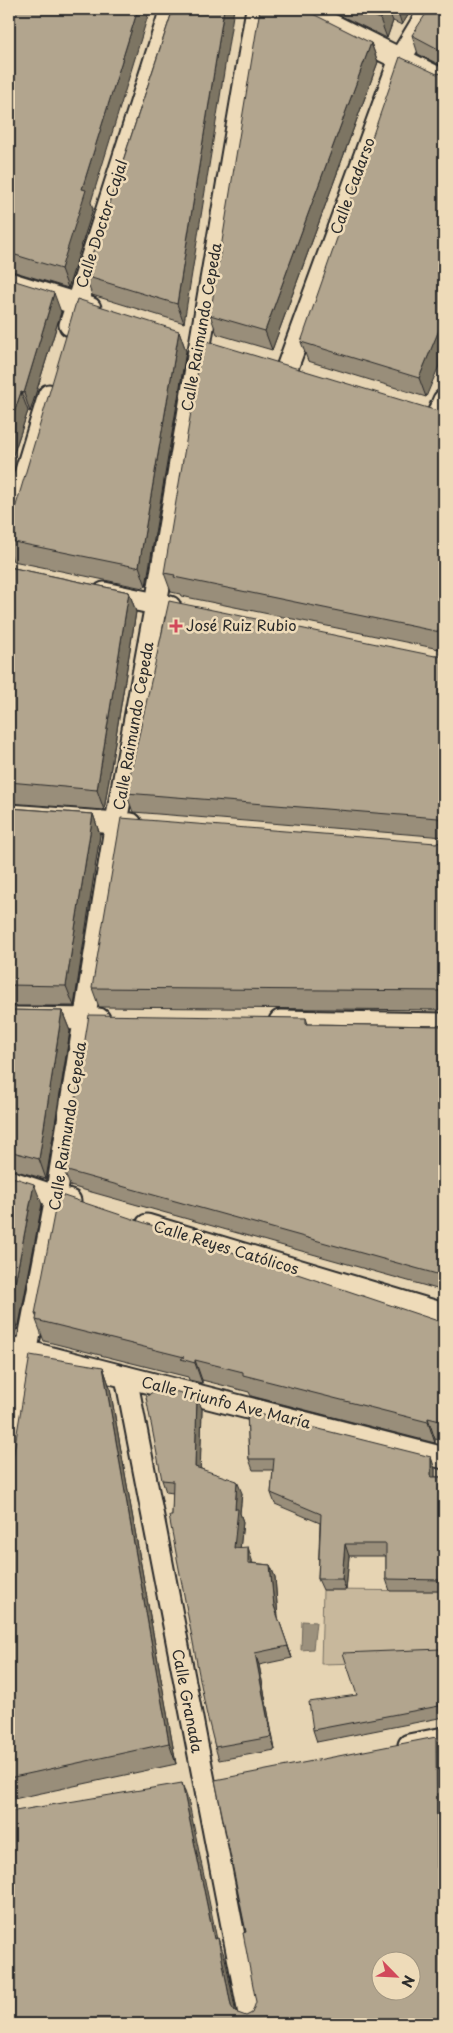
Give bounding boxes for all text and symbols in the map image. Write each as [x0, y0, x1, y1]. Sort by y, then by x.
street label: Calle Cadarso [323, 134, 380, 237]
street label: Calle Doctor Cajal [69, 156, 132, 291]
street label: Calle Raimundo Cepeda [174, 240, 227, 413]
place label: José Ruiz Rubio [186, 613, 297, 636]
marker: José Ruiz Rubio [170, 620, 182, 632]
street label: Calle Raimundo Cepeda [106, 639, 159, 812]
street label: Calle Raimundo Cepeda [42, 1039, 91, 1212]
street label: Calle Reyes Católicos [151, 1214, 302, 1280]
street label: Calle Triunfo Ave María [139, 1369, 314, 1434]
street label: Calle Granada [167, 1647, 210, 1755]
north arrow [370, 1950, 420, 2000]
text: N [396, 1972, 420, 1991]

